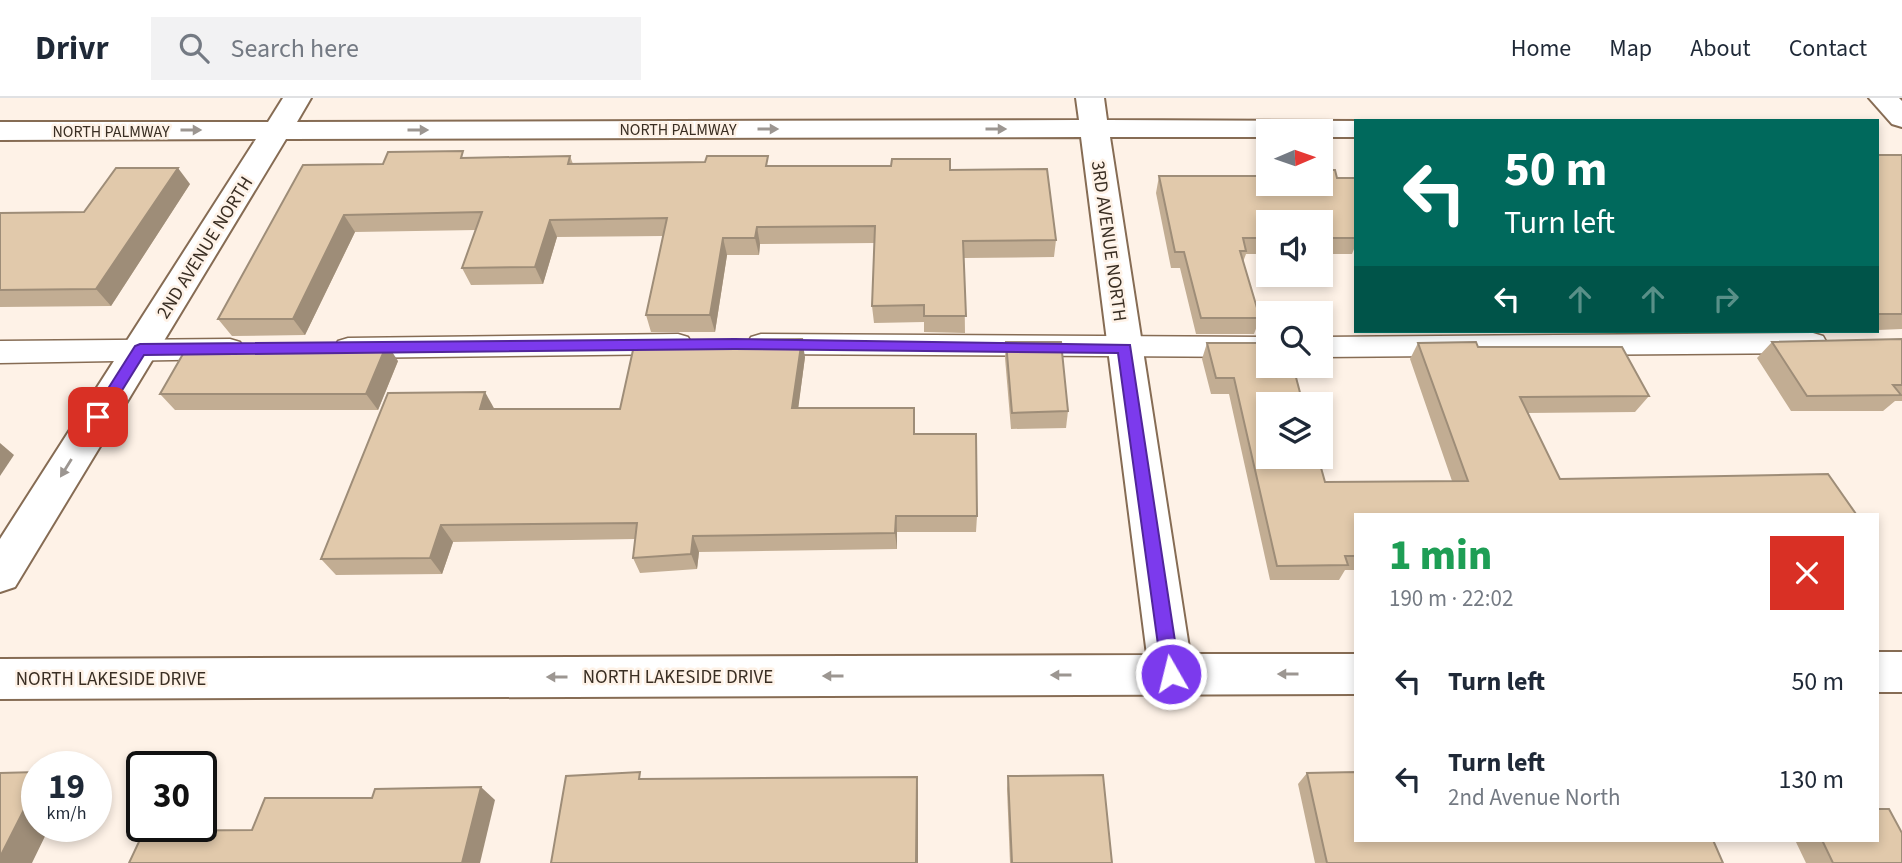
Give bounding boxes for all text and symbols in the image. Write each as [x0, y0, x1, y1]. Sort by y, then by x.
search box [151, 17, 641, 80]
text: Drivr [35, 25, 109, 72]
icon: search [175, 29, 213, 67]
text: Search here [231, 30, 359, 67]
text: Home [1511, 31, 1571, 66]
text: Map [1609, 31, 1652, 66]
text: About [1690, 31, 1751, 66]
text: Contact [1789, 31, 1867, 66]
street label: NORTH PALMWAY [619, 119, 737, 141]
north arrow [1256, 119, 1334, 196]
map controls [1256, 119, 1333, 469]
street label: NORTH PALMWAY [52, 121, 170, 143]
one-way arrow [757, 123, 779, 135]
one-way arrow [985, 123, 1007, 135]
one-way arrow [180, 124, 202, 136]
one-way arrow [407, 124, 429, 136]
text: 50 m [1504, 135, 1608, 205]
icon: left [1389, 147, 1480, 238]
street label: 3RD AVENUE NORTH [1084, 159, 1133, 323]
street label: 2ND AVENUE NORTH [151, 171, 260, 324]
text: Turn left [1504, 200, 1615, 246]
button: sound [1256, 210, 1333, 287]
icon: left [1488, 280, 1526, 318]
icon: ahead [1561, 280, 1599, 318]
icon: ahead [1634, 280, 1672, 318]
icon: right [1707, 280, 1745, 318]
button: search [1256, 301, 1333, 378]
pin [68, 387, 128, 447]
button: layers [1256, 392, 1333, 469]
icon: arrive [79, 398, 117, 436]
one-way arrow [60, 458, 73, 477]
text: 1 min [1389, 526, 1492, 586]
button: close [1770, 536, 1844, 610]
text: 190 m · 22:02 [1389, 582, 1513, 615]
position arrow [1134, 637, 1208, 711]
icon: left [1389, 662, 1427, 700]
text: Turn left [1448, 663, 1545, 700]
text: 50 m [1791, 663, 1844, 700]
street label: NORTH LAKESIDE DRIVE [583, 664, 773, 691]
street label: NORTH LAKESIDE DRIVE [16, 666, 206, 693]
one-way arrow [1277, 668, 1299, 680]
one-way arrow [1049, 669, 1071, 681]
one-way arrow [822, 670, 844, 682]
one-way arrow [545, 671, 567, 683]
text: Turn left [1448, 744, 1545, 781]
speed limit sign: 30 [126, 751, 217, 842]
icon: left [1389, 760, 1427, 798]
text: 130 m [1778, 761, 1844, 798]
text: 19 [48, 762, 85, 812]
text: 2nd Avenue North [1448, 781, 1620, 814]
text: km/h [47, 801, 86, 826]

